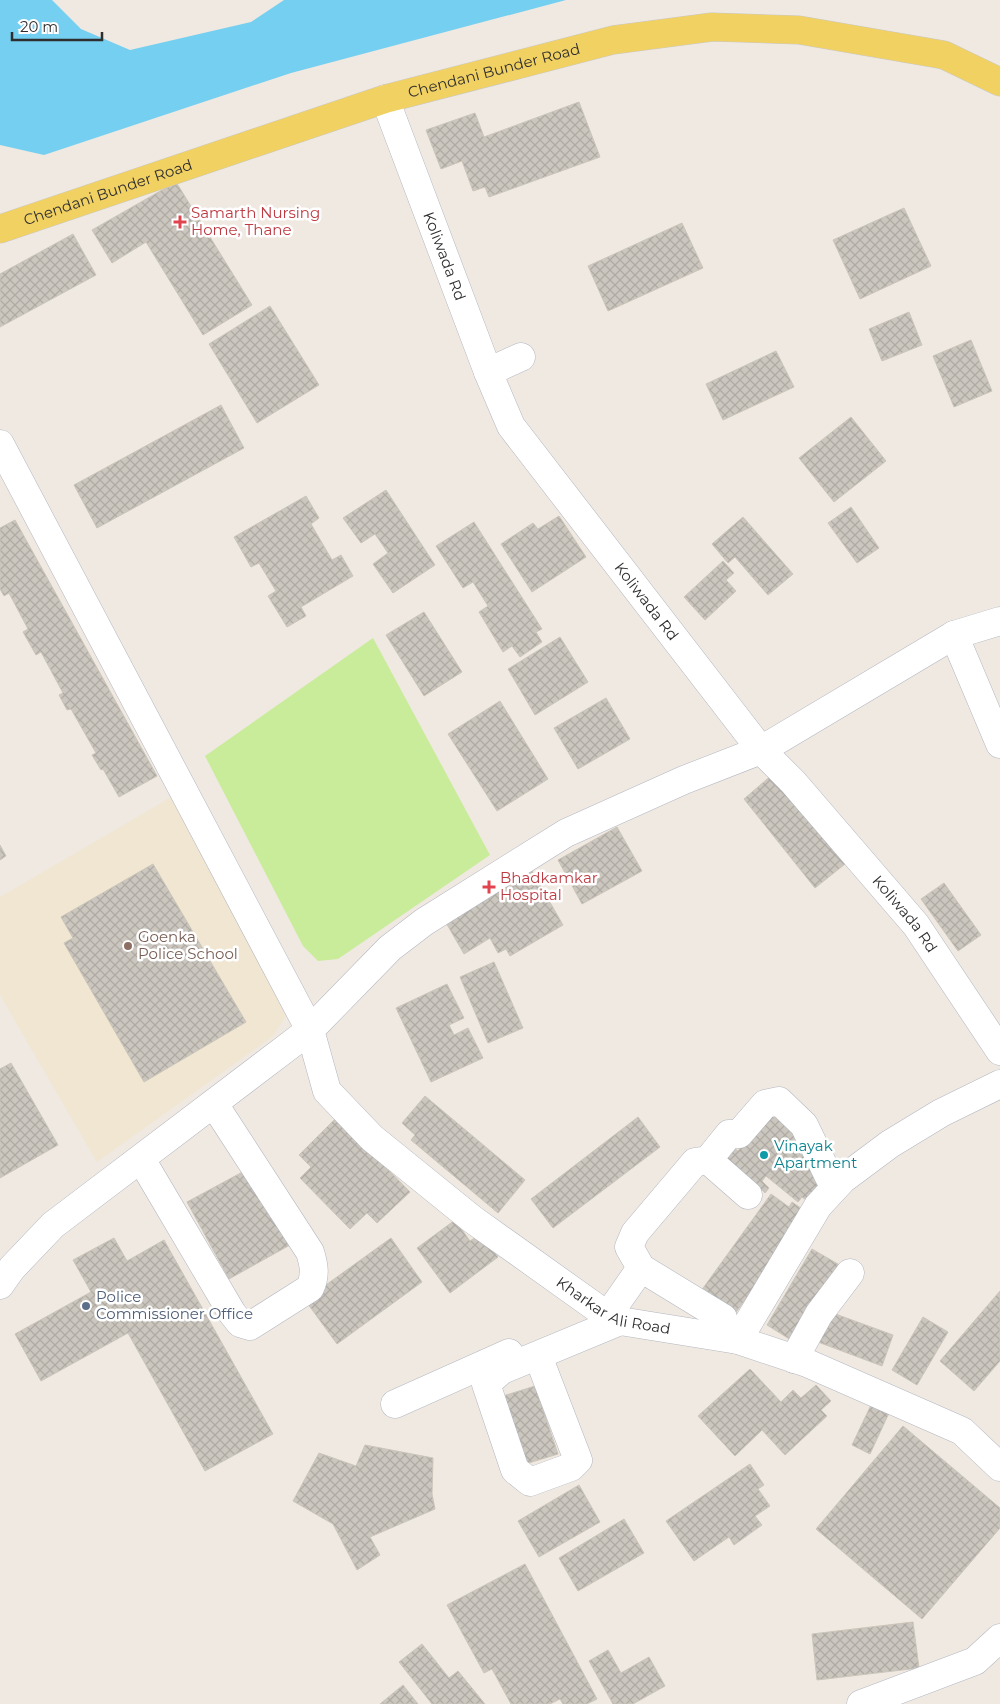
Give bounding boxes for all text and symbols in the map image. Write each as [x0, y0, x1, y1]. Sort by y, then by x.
scale bar [12, 10, 102, 42]
text: 20 m [20, 17, 58, 36]
street label: Chendani Bunder Road [406, 39, 582, 102]
street label: Chendani Bunder Road [21, 155, 195, 229]
place label: Samarth Nursing Home, Thane [191, 203, 320, 239]
street label: Koliwada Rd [419, 209, 470, 303]
marker: Samarth Nursing Home, Thane [173, 215, 187, 229]
street label: Koliwada Rd [611, 558, 683, 644]
place label: Bhadkamkar Hospital [500, 868, 598, 904]
street label: Koliwada Rd [868, 871, 942, 956]
marker: Bhadkamkar Hospital [482, 880, 496, 894]
place label: Goenka Police School [138, 927, 238, 963]
marker: Goenka Police School [122, 940, 134, 952]
place label: Vinayak Apartment [774, 1136, 857, 1172]
marker: Vinayak Apartment [758, 1149, 770, 1161]
street label: Kharkar Ali Road [553, 1272, 672, 1338]
place label: Police Commissioner Office [96, 1287, 253, 1323]
marker: Police Commissioner Office [80, 1300, 92, 1312]

